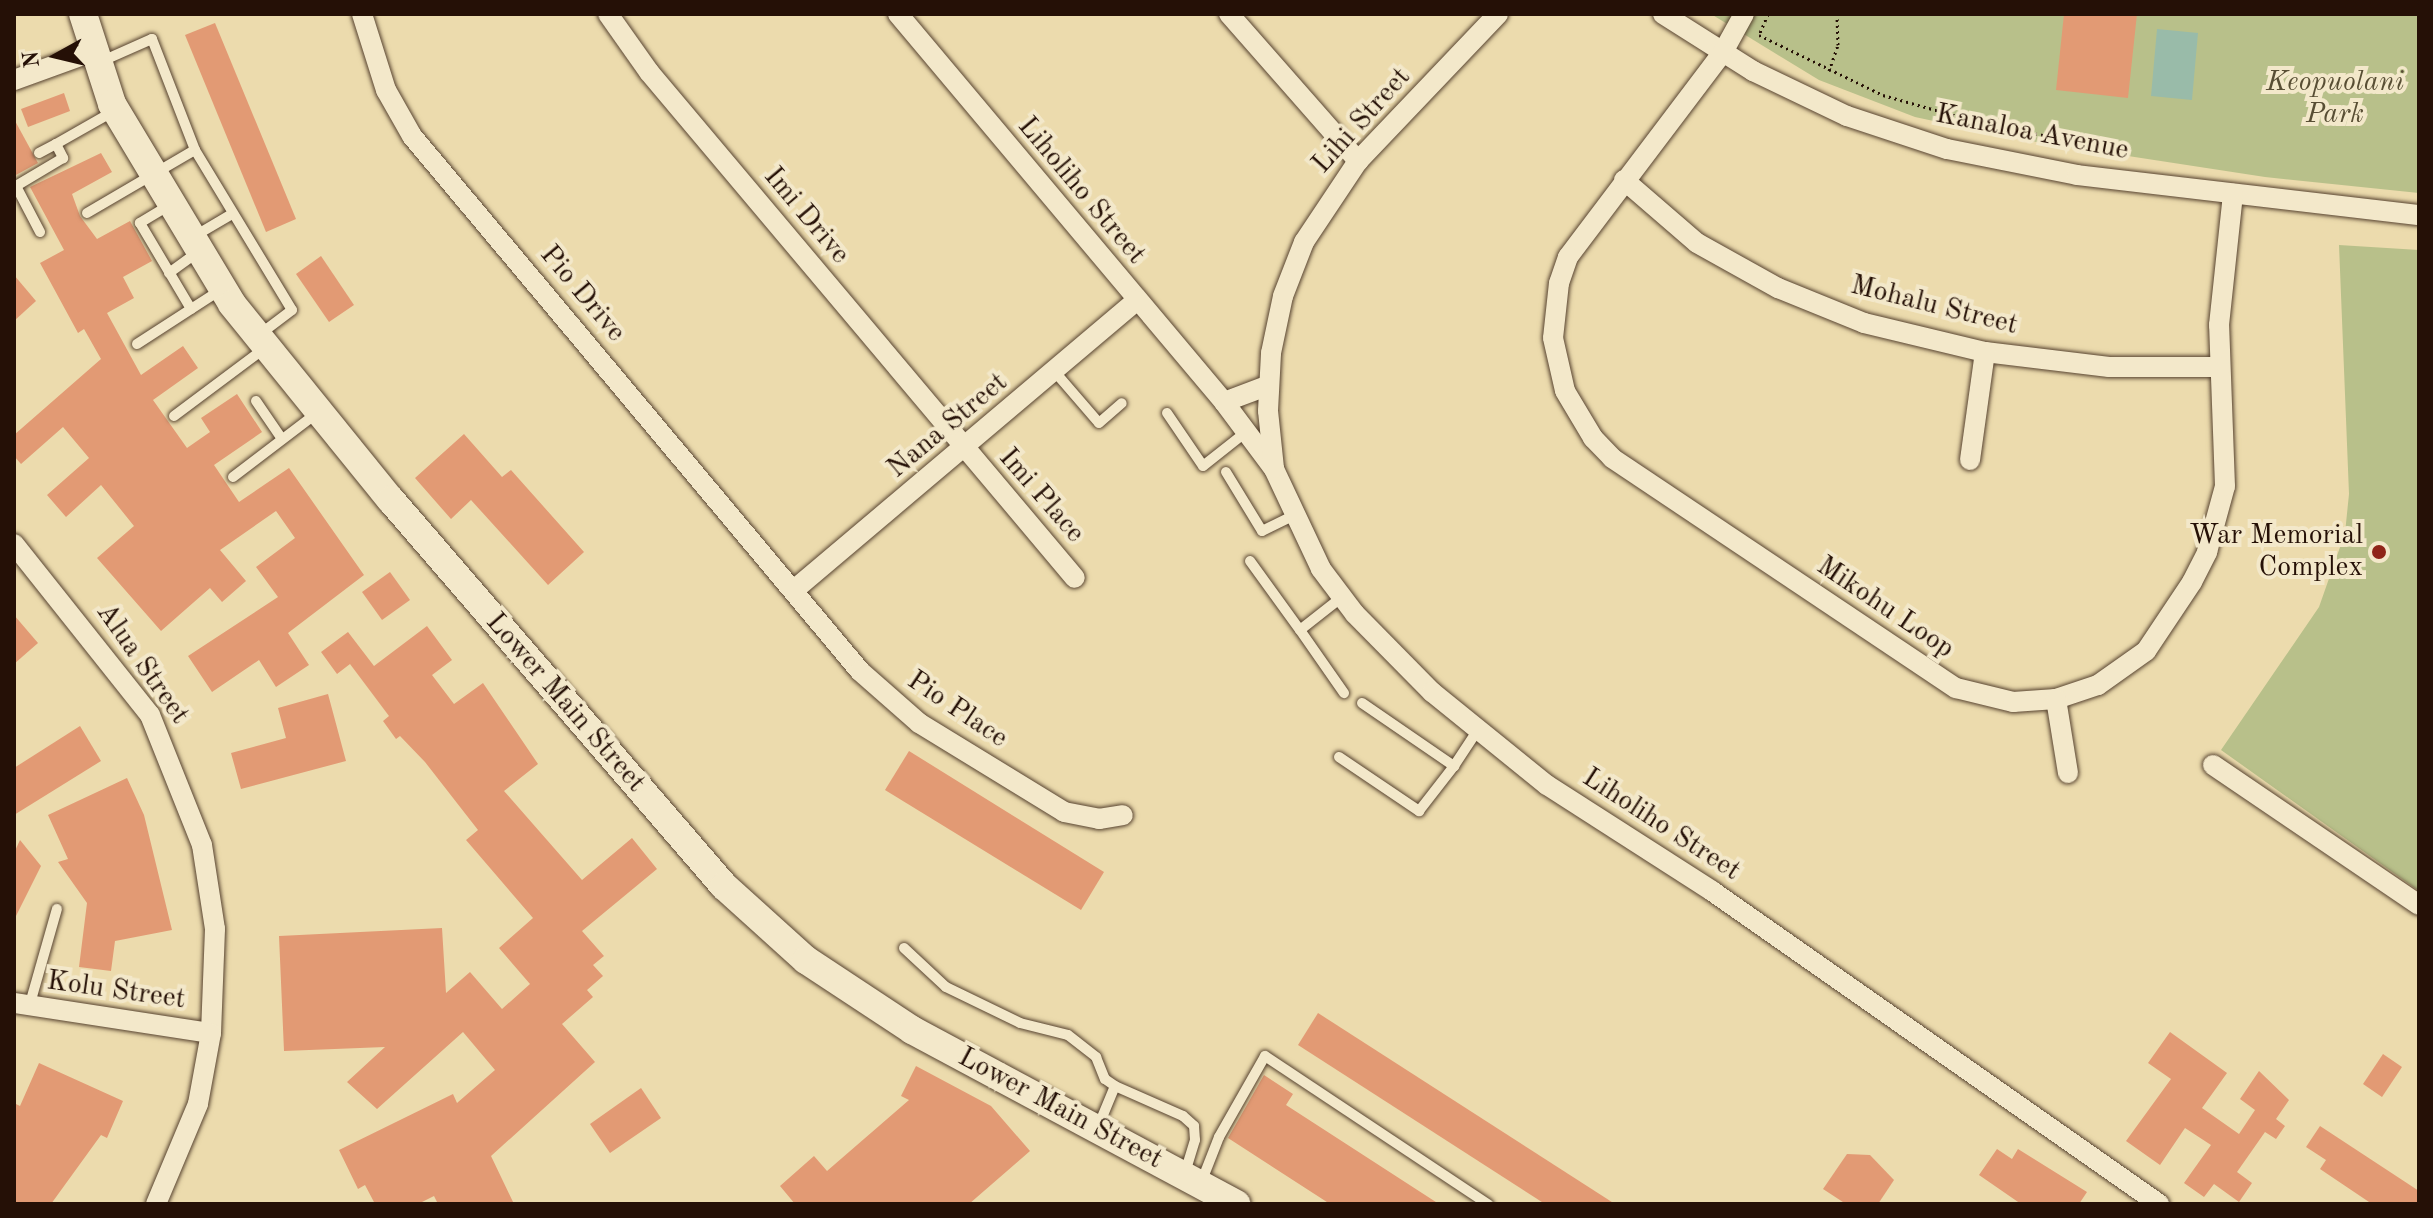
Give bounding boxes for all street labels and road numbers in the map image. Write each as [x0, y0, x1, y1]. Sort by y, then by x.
street label: Lihi Street [1306, 61, 1418, 181]
street label: Kanaloa Avenue [1933, 98, 2131, 168]
street label: Liholiho Street [1010, 111, 1152, 271]
street label: Imi Drive [756, 161, 856, 271]
street label: Pio Drive [532, 239, 632, 349]
street label: Mohalu Street [1847, 269, 2021, 343]
street label: Nana Street [881, 366, 1015, 486]
street label: Imi Place [991, 442, 1091, 550]
street label: Mikohu Loop [1810, 550, 1960, 666]
street label: Alua Street [88, 597, 196, 731]
street label: Lower Main Street [478, 606, 652, 800]
street label: Pio Place [900, 664, 1014, 756]
street label: Liholiho Street [1576, 761, 1746, 889]
street label: Kolu Street [45, 965, 187, 1017]
street label: Lower Main Street [952, 1041, 1168, 1177]

